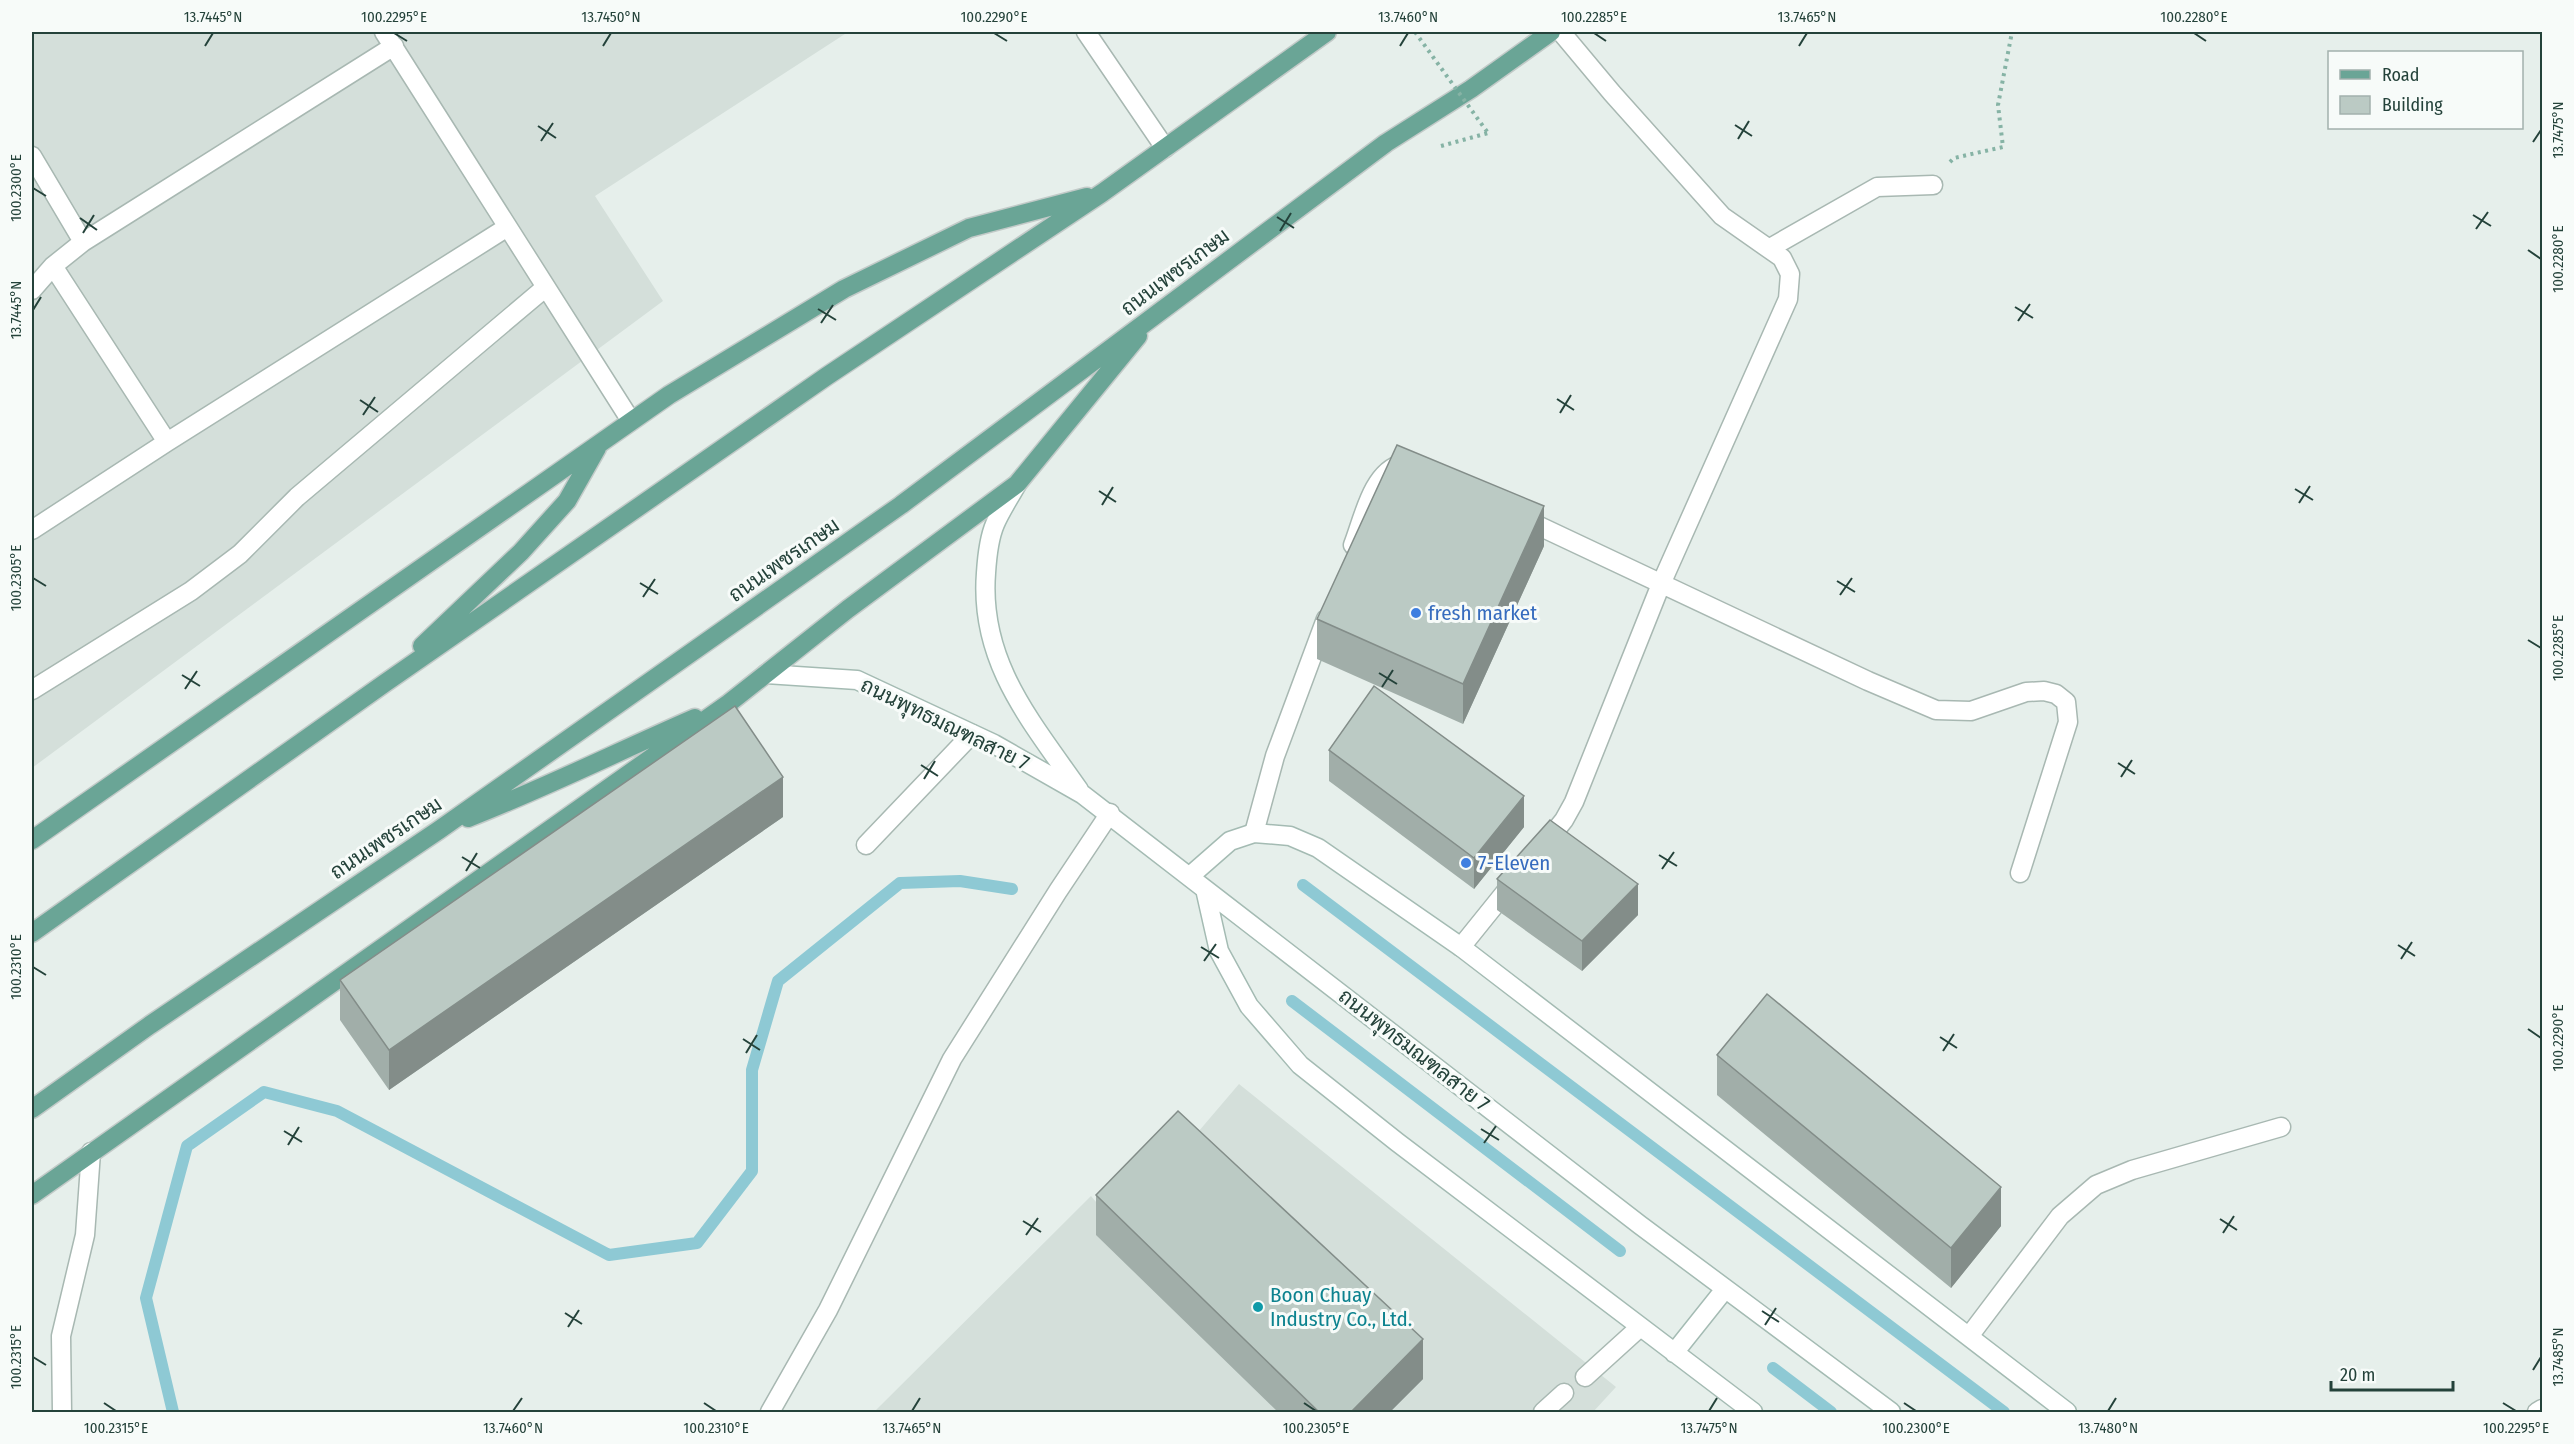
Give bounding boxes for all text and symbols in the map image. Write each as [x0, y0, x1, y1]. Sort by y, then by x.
text: 13.7445°N [184, 8, 242, 26]
text: 100.2295°E [361, 8, 427, 26]
text: 13.7450°N [581, 8, 641, 26]
text: 100.2290°E [961, 8, 1027, 26]
text: 13.7460°N [1378, 8, 1438, 26]
text: 100.2285°E [1561, 8, 1627, 26]
text: 13.7465°N [1778, 8, 1836, 26]
text: 100.2280°E [2160, 8, 2228, 26]
legend [2328, 51, 2523, 129]
text: Road [2382, 64, 2419, 86]
text: Building [2382, 94, 2443, 116]
text: 13.7475°N [2549, 101, 2567, 159]
text: 100.2300°E [7, 154, 25, 222]
street label: ถนนเพชรเกษม [1116, 223, 1234, 321]
text: 100.2280°E [2549, 225, 2567, 293]
text: 13.7445°N [7, 281, 25, 339]
street label: ถนนเพชรเกษม [724, 512, 844, 608]
text: 100.2305°E [7, 545, 25, 611]
place label: fresh market [1428, 600, 1537, 626]
marker: fresh market [1409, 606, 1423, 620]
text: 100.2285°E [2549, 615, 2567, 681]
street label: ถนนพุทธมณฑลสาย 7 [856, 672, 1034, 777]
street label: ถนนเพชรเกษม [325, 791, 447, 885]
place label: 7-Eleven [1478, 850, 1550, 876]
marker: 7-Eleven [1459, 856, 1473, 870]
text: 100.2310°E [7, 934, 25, 1000]
street label: ถนนพุทธมณฑลสาย 7 [1333, 983, 1495, 1118]
text: 100.2290°E [2549, 1005, 2567, 1071]
place label: Boon Chuay Industry Co., Ltd. [1270, 1282, 1412, 1332]
marker: Boon Chuay Industry Co., Ltd. [1251, 1300, 1265, 1314]
text: 100.2315°E [7, 1325, 25, 1389]
text: 13.7485°N [2549, 1327, 2567, 1387]
scale bar [2331, 1354, 2452, 1392]
text: 20 m [2340, 1364, 2375, 1386]
text: 100.2315°E [84, 1419, 148, 1437]
text: 13.7460°N [483, 1419, 543, 1437]
text: 100.2310°E [683, 1419, 749, 1437]
text: 13.7465°N [883, 1419, 941, 1437]
text: 100.2305°E [1283, 1419, 1349, 1437]
text: 13.7475°N [1680, 1419, 1738, 1437]
text: 100.2300°E [1882, 1419, 1950, 1437]
text: 13.7480°N [2078, 1419, 2138, 1437]
text: 100.2295°E [2483, 1419, 2549, 1437]

